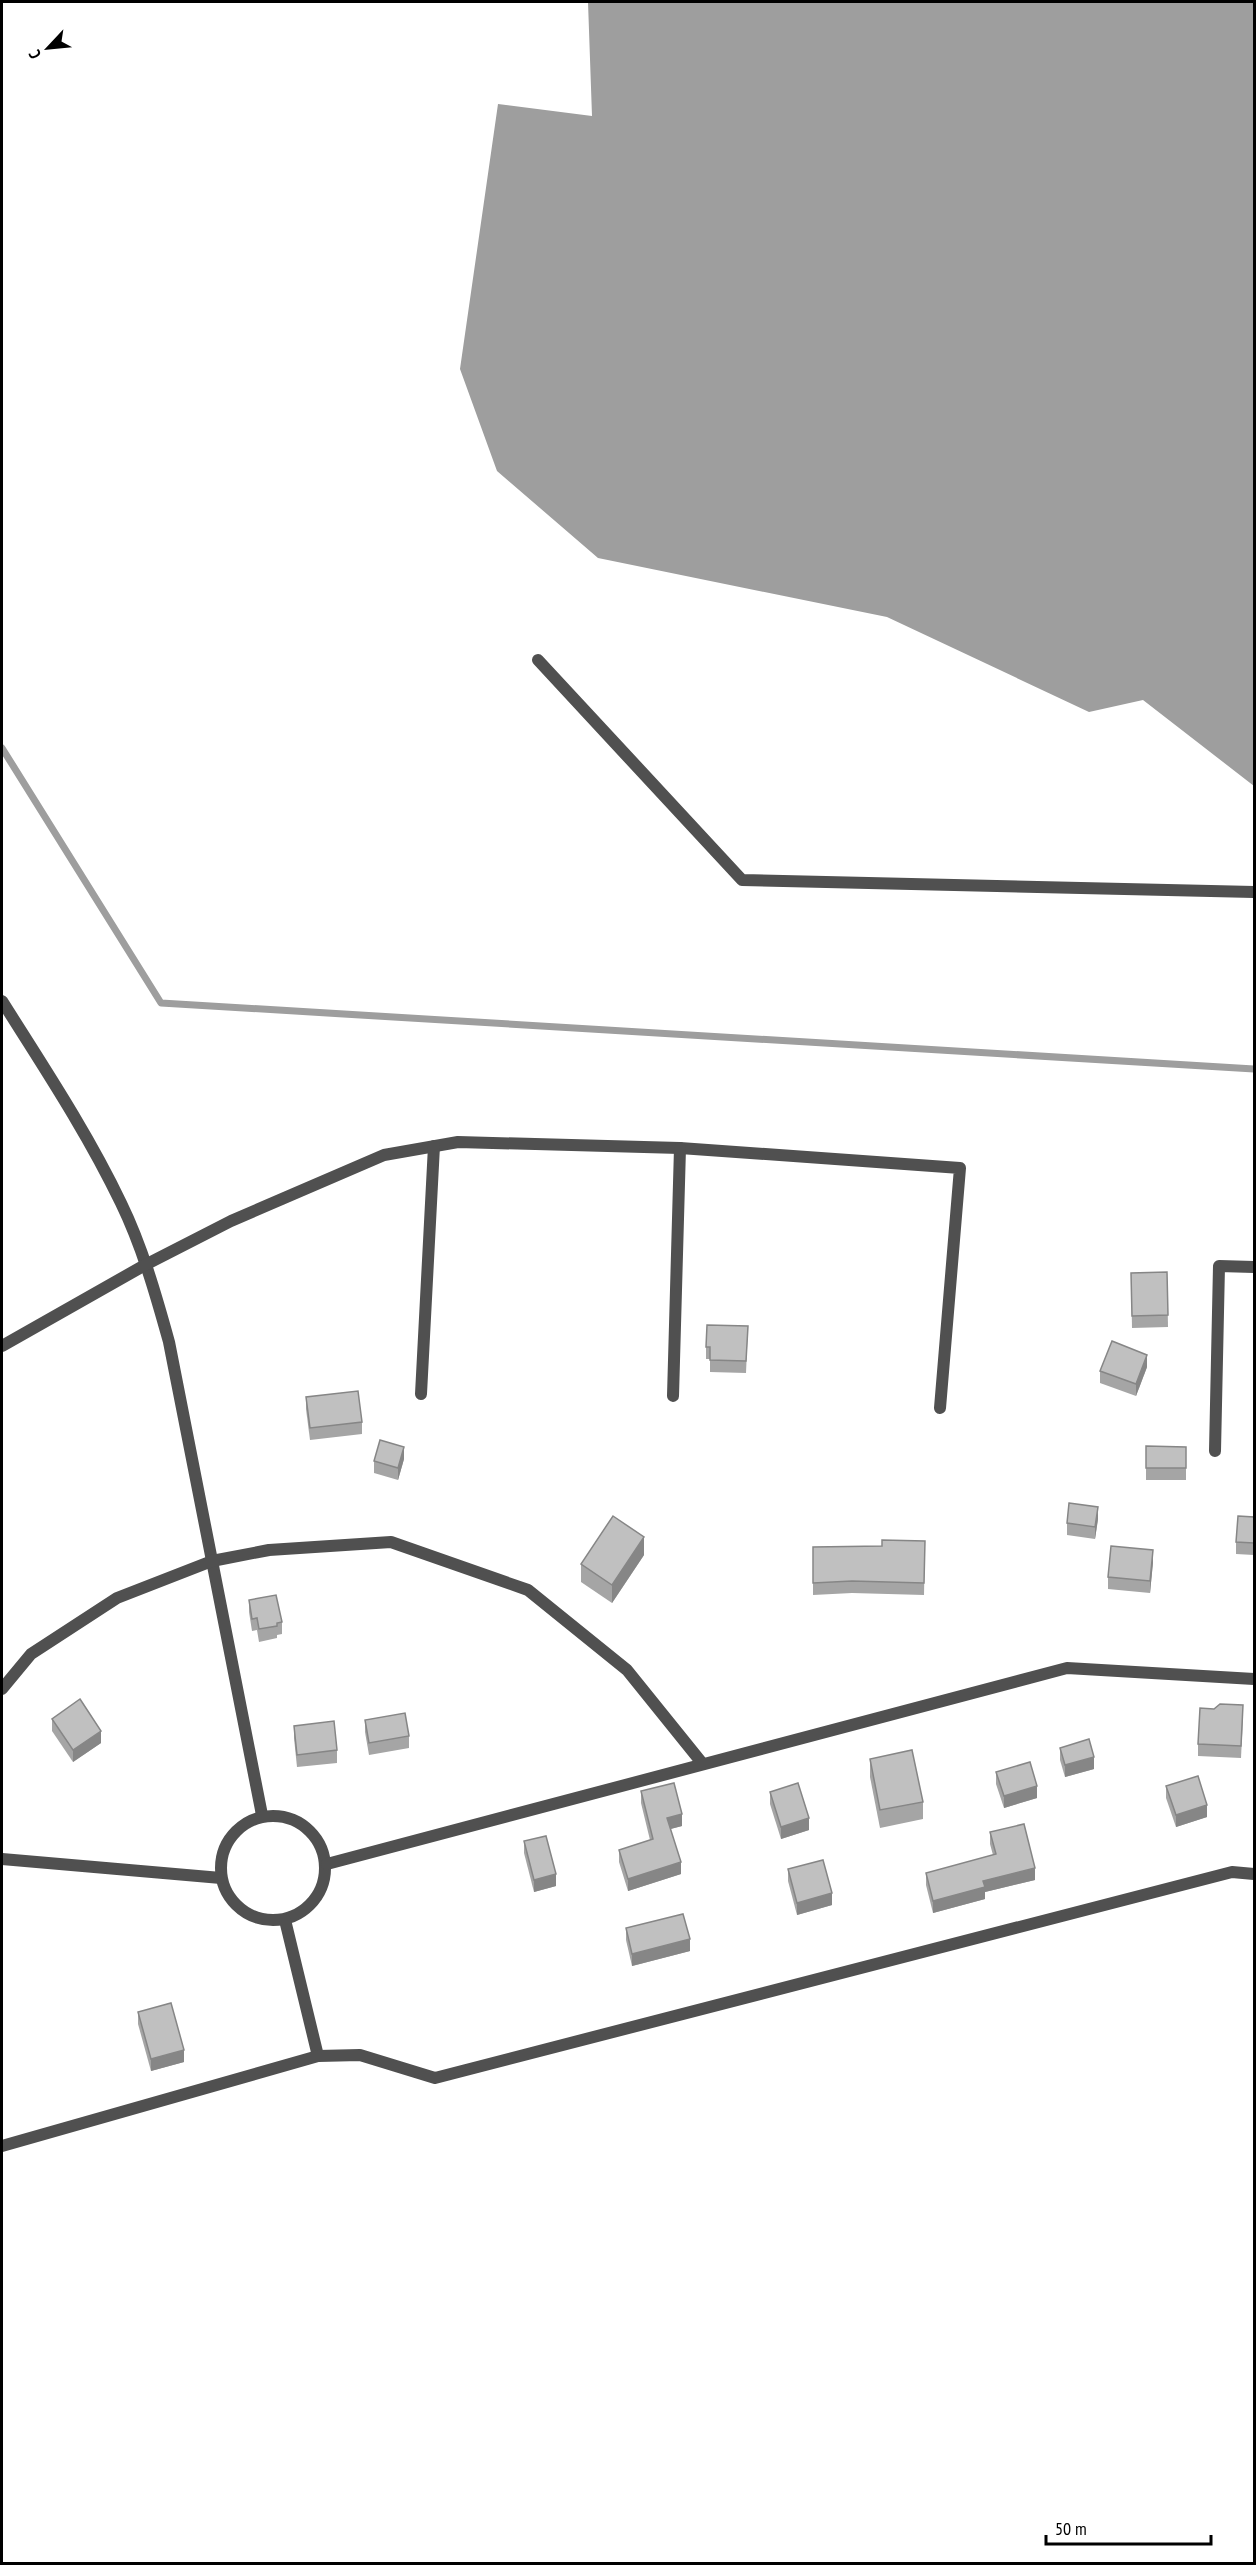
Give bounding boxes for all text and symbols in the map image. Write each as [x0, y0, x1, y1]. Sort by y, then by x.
north arrow [18, 18, 78, 78]
text: С [24, 46, 45, 62]
scale bar [1046, 2508, 1211, 2546]
text: 50 m [1055, 2517, 1087, 2540]

